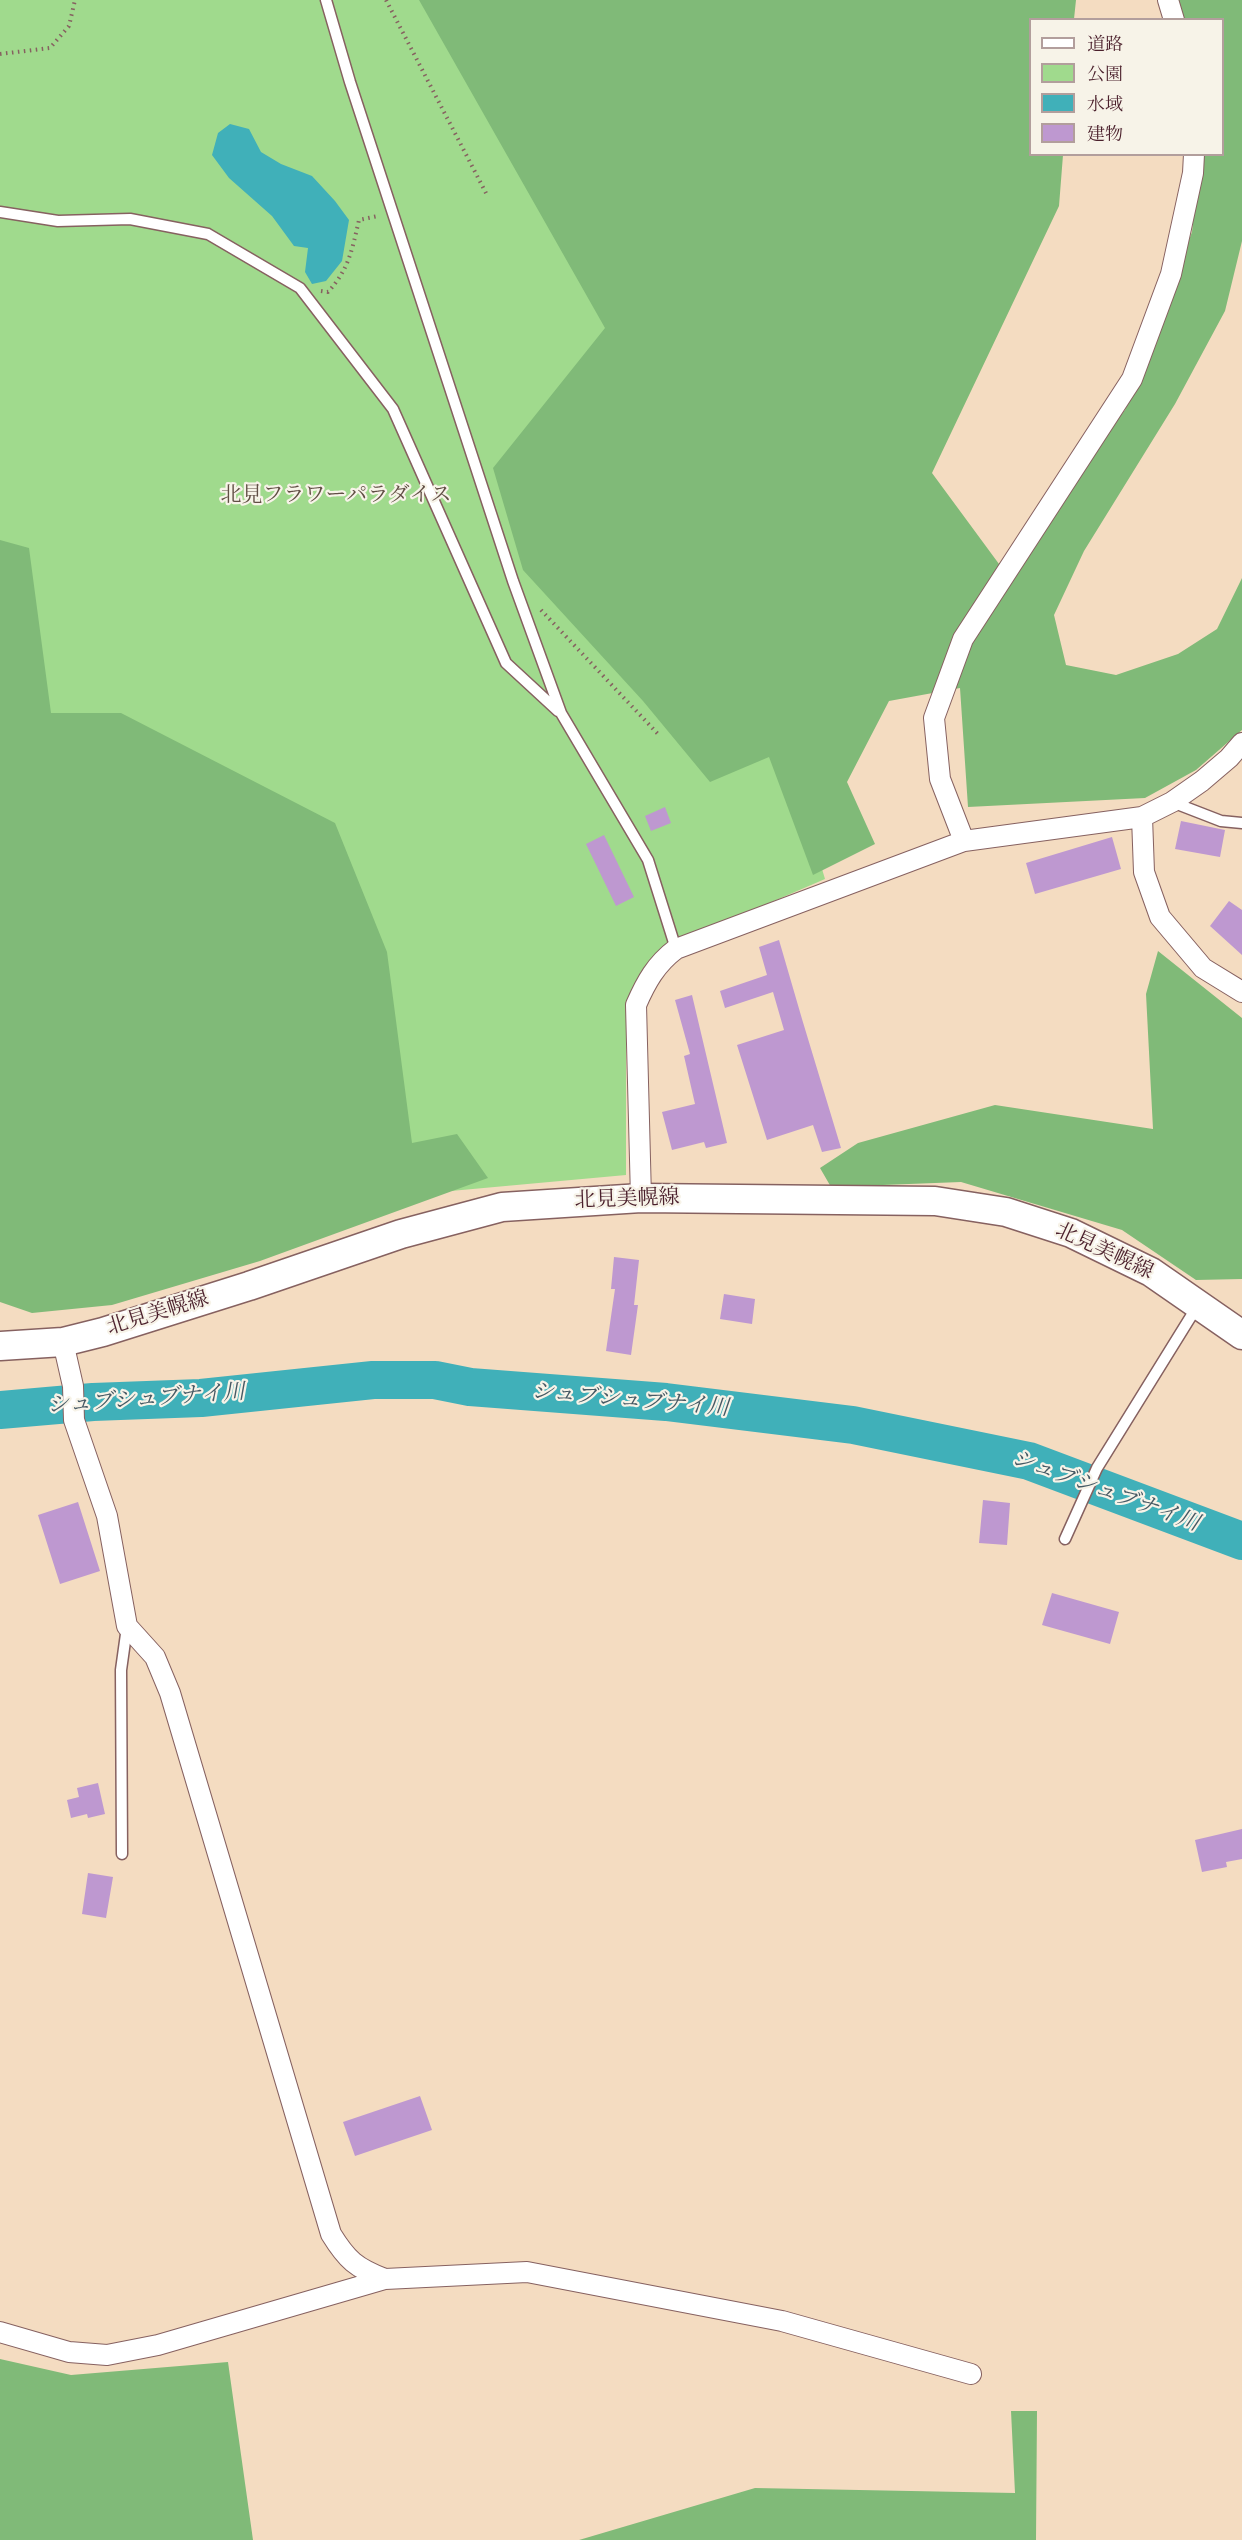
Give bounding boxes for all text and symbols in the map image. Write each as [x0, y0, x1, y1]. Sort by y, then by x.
legend [1029, 18, 1224, 156]
text: 道路 [1087, 32, 1123, 57]
text: 公園 [1087, 62, 1123, 87]
text: 水域 [1087, 92, 1123, 117]
text: 建物 [1087, 122, 1123, 147]
park label: 北見フラワーパラダイス [221, 483, 451, 509]
street label: 北見美幌線 [574, 1186, 680, 1214]
street label: 北見美幌線 [1051, 1218, 1157, 1286]
street label: 北見美幌線 [104, 1287, 212, 1341]
water label: シュブシュブナイ川 [530, 1379, 730, 1423]
water label: シュブシュブナイ川 [46, 1380, 246, 1420]
water label: シュブシュブナイ川 [1007, 1446, 1203, 1538]

